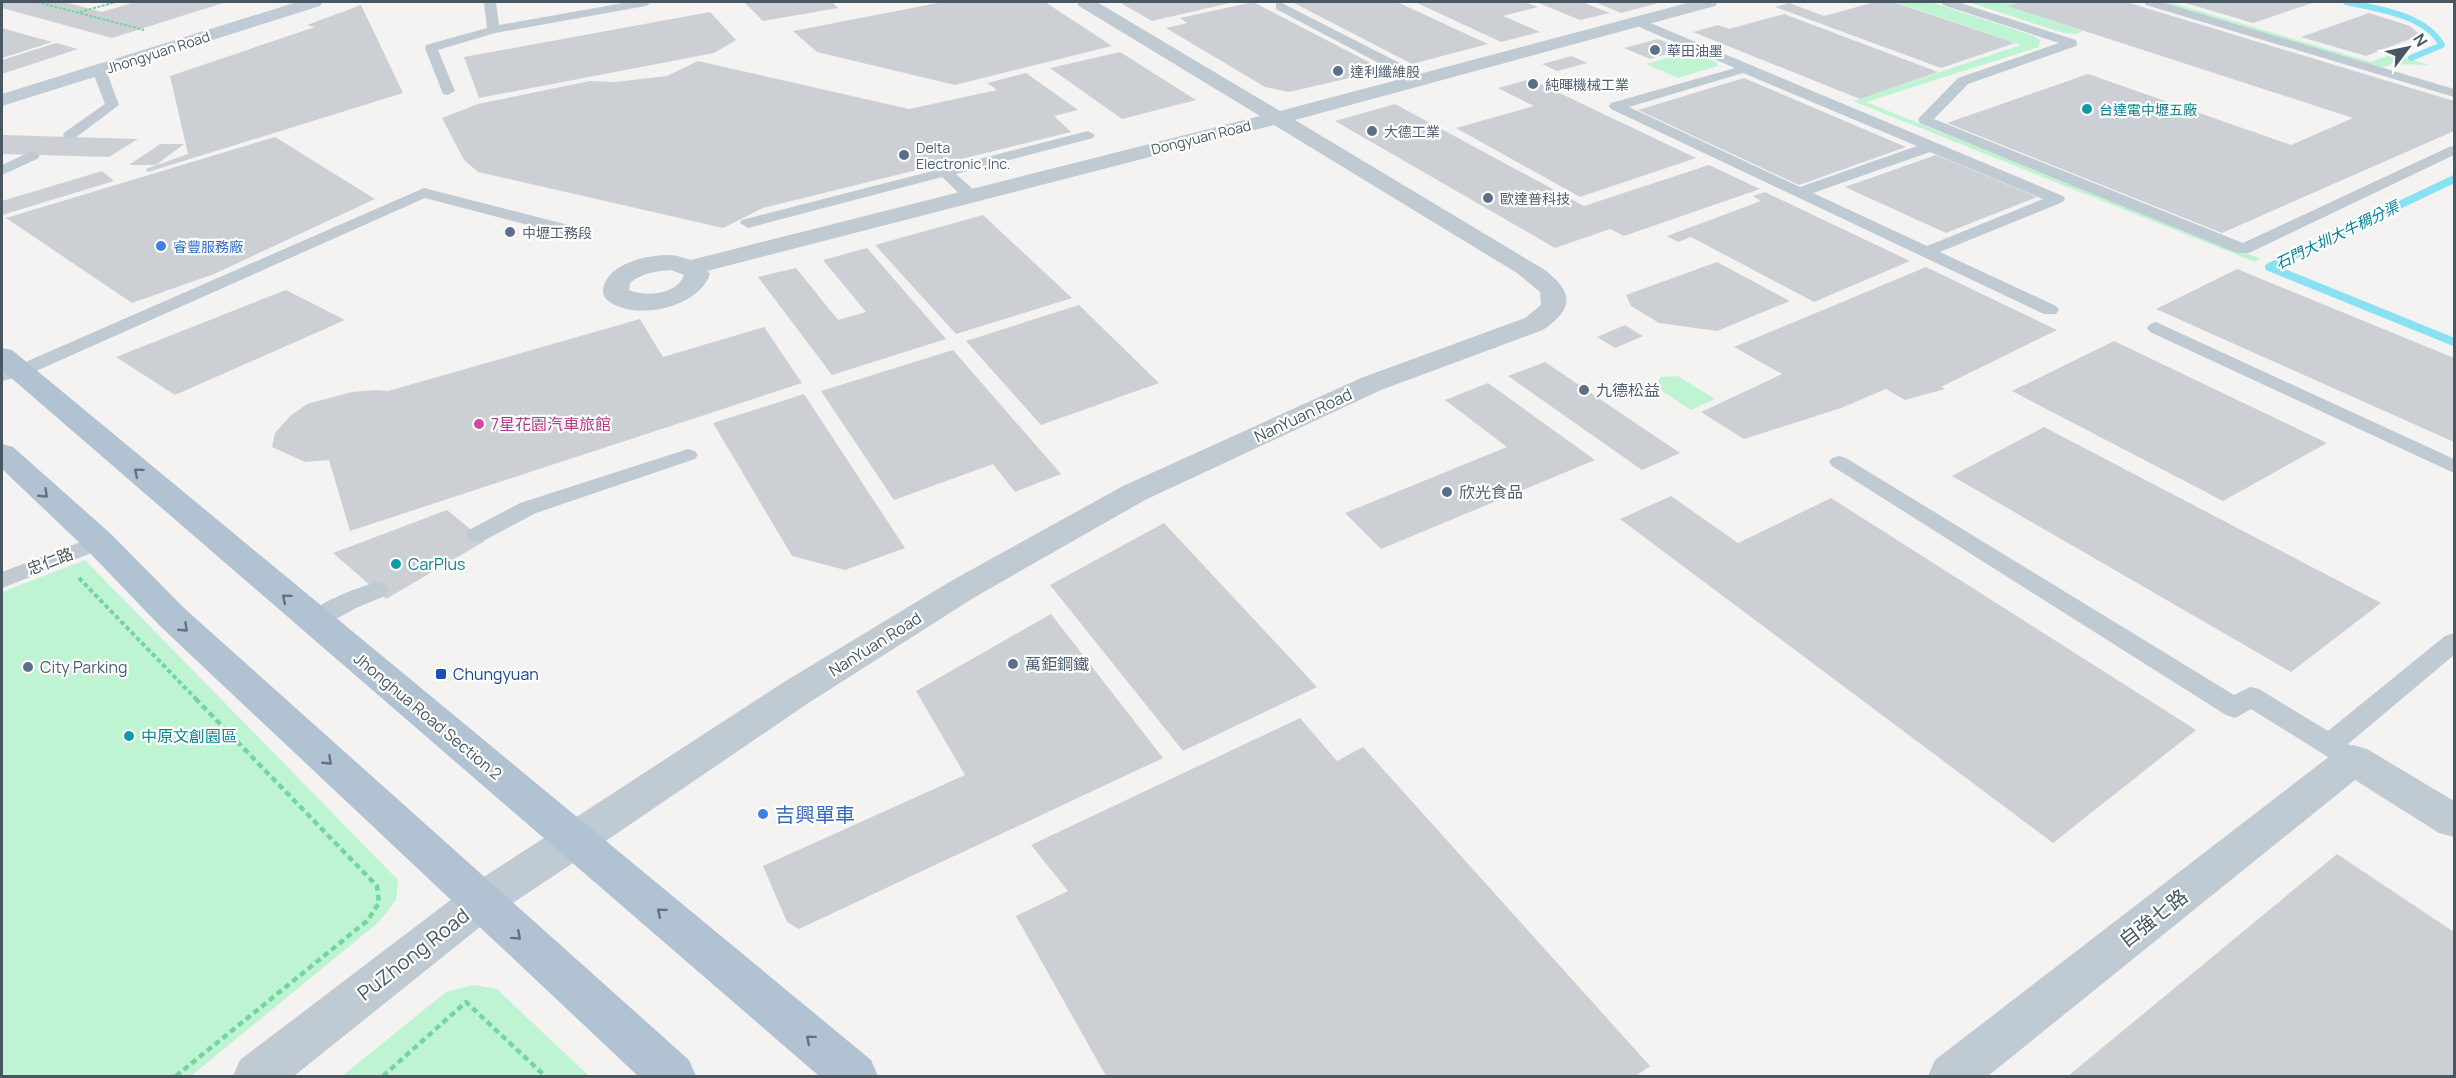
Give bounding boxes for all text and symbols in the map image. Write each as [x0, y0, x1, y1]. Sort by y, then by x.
north arrow [2378, 18, 2438, 78]
street label: Jhongyuan Road [104, 26, 212, 78]
text: N [2408, 29, 2433, 51]
place label: 華田油墨 [1667, 41, 1723, 60]
marker: 華田油墨 [1648, 43, 1662, 57]
place label: 達利纖維股 [1350, 62, 1420, 81]
marker: 達利纖維股 [1331, 64, 1345, 78]
place label: 純暉機械工業 [1545, 75, 1629, 94]
marker: 純暉機械工業 [1526, 77, 1540, 91]
place label: 台達電中壢五廠 [2099, 100, 2197, 119]
marker: 台達電中壢五廠 [2080, 102, 2094, 116]
street label: Dongyuan Road [1149, 115, 1253, 159]
place label: 大德工業 [1384, 122, 1440, 141]
marker: 大德工業 [1365, 124, 1379, 138]
place label: Delta Electronic ,Inc. [916, 138, 1010, 173]
marker: Delta Electronic ,Inc. [897, 148, 911, 162]
place label: 歐達普科技 [1500, 189, 1570, 208]
marker: 歐達普科技 [1481, 191, 1495, 205]
water label: 石門大圳大牛稠分渠 [2272, 195, 2404, 274]
place label: 中壢工務段 [522, 223, 592, 242]
marker: 中壢工務段 [503, 225, 517, 239]
place label: 睿豐服務廠 [173, 237, 243, 256]
marker: 睿豐服務廠 [154, 239, 168, 253]
place label: 九德松益 [1596, 379, 1660, 401]
street label: NanYuan Road [1251, 383, 1355, 447]
marker: 九德松益 [1577, 383, 1591, 397]
place label: 7星花園汽車旅館 [491, 413, 611, 435]
marker: 7星花園汽車旅館 [472, 417, 486, 431]
one-way arrow [134, 468, 145, 479]
place label: 欣光食品 [1459, 481, 1523, 503]
marker: 欣光食品 [1440, 485, 1454, 499]
one-way arrow [36, 486, 47, 497]
street label: 忠仁路 [24, 542, 76, 580]
place label: CarPlus [408, 553, 465, 575]
marker: CarPlus [389, 557, 403, 571]
one-way arrow [282, 594, 293, 605]
street label: NanYuan Road [824, 607, 926, 681]
one-way arrow [177, 621, 188, 632]
street label: Jhonghua Road Section 2 [349, 647, 507, 785]
place label: 萬鉅鋼鐵 [1025, 653, 1089, 675]
place label: City Parking [40, 656, 128, 678]
marker: 萬鉅鋼鐵 [1006, 657, 1020, 671]
marker: City Parking [21, 660, 35, 674]
place label: Chungyuan [453, 663, 539, 685]
marker: Chungyuan [434, 667, 448, 681]
place label: 中原文創園區 [141, 725, 237, 747]
marker: 中原文創園區 [122, 729, 136, 743]
one-way arrow [321, 754, 331, 765]
place label: 吉興單車 [775, 801, 855, 828]
marker: 吉興單車 [756, 807, 770, 821]
street label: 自強七路 [2113, 883, 2193, 953]
street label: PuZhong Road [351, 902, 475, 1006]
one-way arrow [657, 908, 668, 919]
one-way arrow [511, 929, 521, 940]
one-way arrow [806, 1035, 817, 1046]

